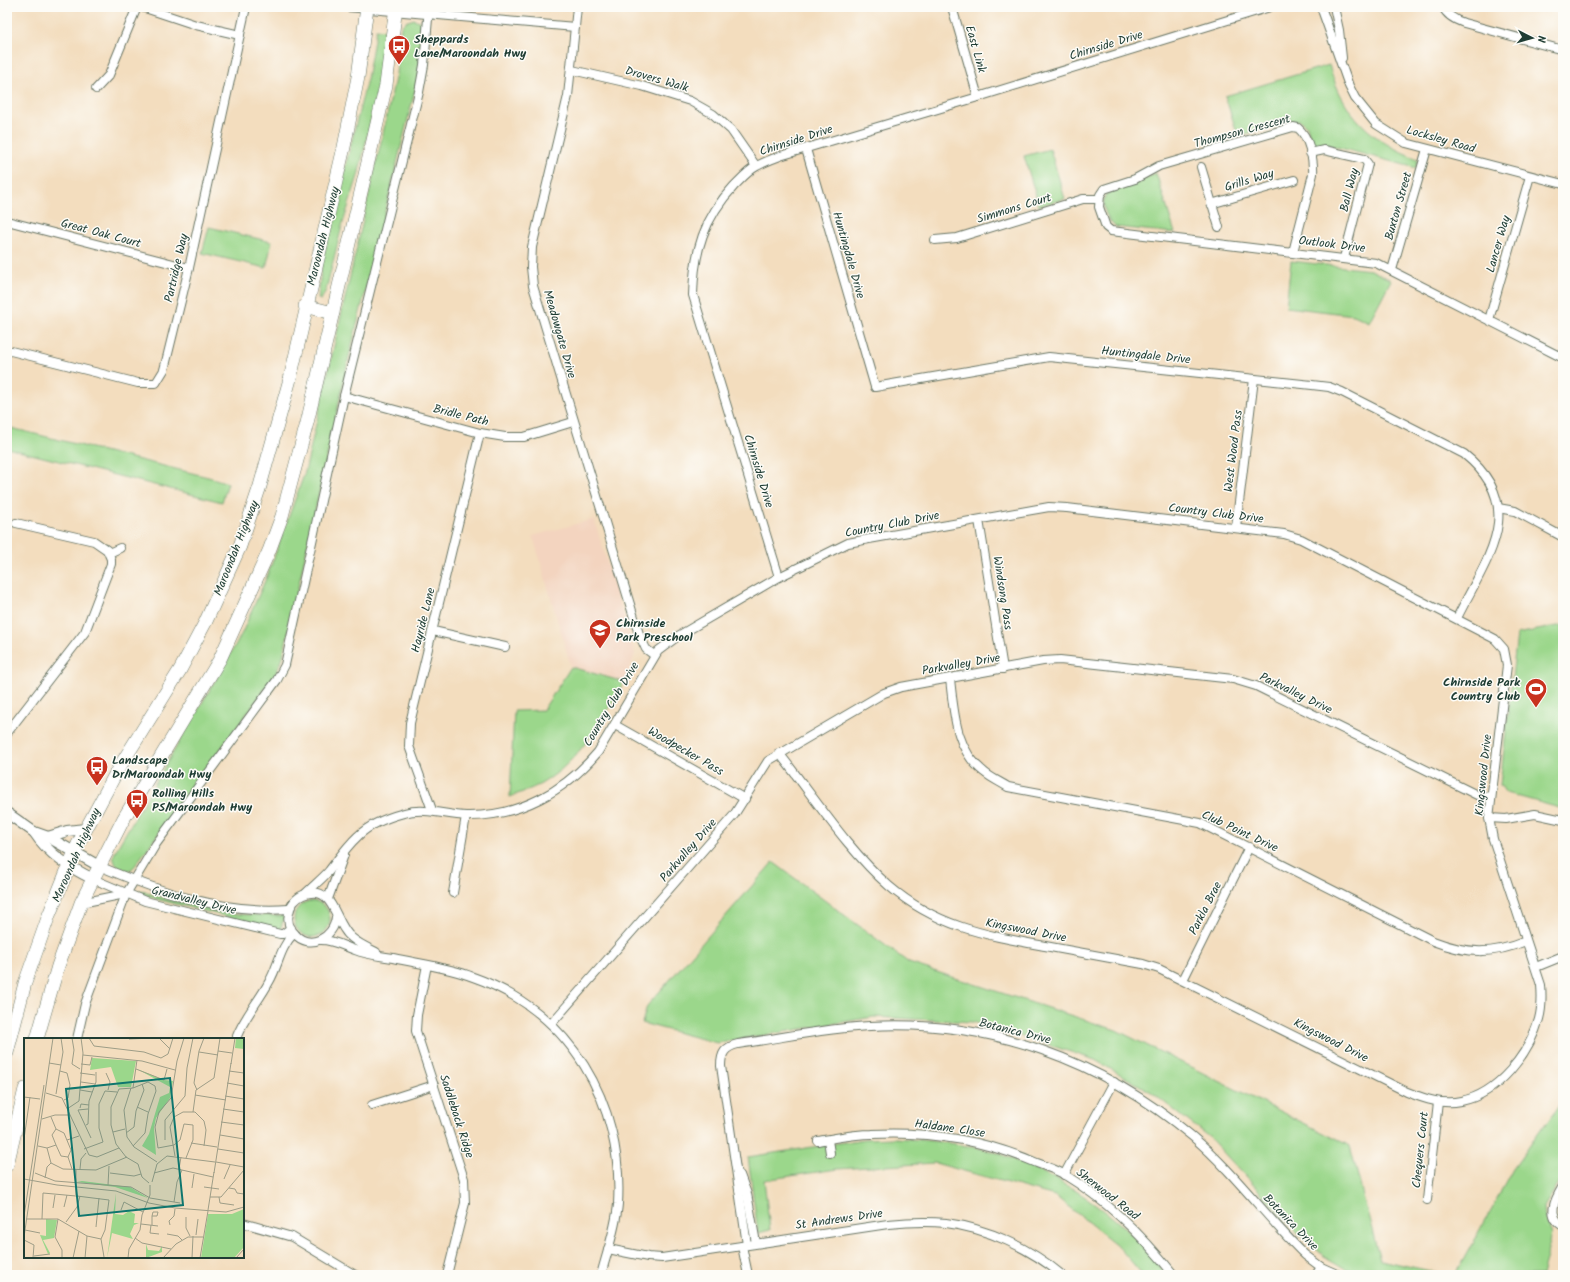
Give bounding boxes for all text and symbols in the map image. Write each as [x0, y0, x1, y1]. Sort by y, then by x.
north arrow [1512, 18, 1552, 58]
street label: East Link [960, 23, 991, 75]
street label: Chirnside Drive [1067, 25, 1146, 66]
place label: Sheppards Lane/Maroondah Hwy [414, 30, 527, 63]
bus stop icon: Sheppards Lane/Maroondah Hwy [386, 33, 412, 66]
text: N [1532, 35, 1550, 43]
street label: Drovers Walk [623, 61, 691, 98]
street label: Thompson Crescent [1192, 109, 1293, 153]
street label: Chirnside Drive [757, 120, 836, 161]
street label: Locksley Road [1404, 121, 1479, 159]
street label: Grills Way [1222, 164, 1276, 197]
street label: Ball Way [1335, 166, 1364, 214]
street label: Buxton Street [1380, 169, 1417, 243]
street label: Maroondah Highway [302, 184, 345, 288]
street label: Simmons Court [974, 188, 1054, 229]
street label: Huntingdale Drive [827, 209, 870, 301]
street label: Lancer Way [1481, 213, 1516, 275]
street label: Great Oak Court [59, 214, 143, 253]
street label: Partridge Way [159, 231, 194, 304]
street label: Outlook Drive [1297, 231, 1367, 258]
street label: Meadowgate Drive [538, 288, 581, 381]
street label: Huntingdale Drive [1100, 341, 1192, 370]
street label: Bridle Path [431, 399, 491, 432]
street label: West Wood Pass [1219, 409, 1248, 493]
street label: Chirnside Drive [738, 432, 779, 511]
street label: Maroondah Highway [209, 497, 264, 599]
street label: Country Club Drive [1167, 498, 1265, 529]
street label: Country Club Drive [843, 506, 942, 543]
street label: Windsong Pass [987, 555, 1018, 631]
street label: Hayride Lane [406, 585, 441, 655]
place label: Chirnside Park Preschool [616, 614, 694, 647]
school or university icon: Chirnside Park Preschool [587, 617, 613, 650]
street label: Parkvalley Drive [920, 648, 1002, 681]
street label: Country Club Drive [579, 658, 645, 750]
street label: Parkvalley Drive [1256, 668, 1336, 720]
place label: Chirnside Park Country Club [1443, 673, 1521, 706]
sports icon: Chirnside Park Country Club [1523, 676, 1549, 709]
street label: Woodpecker Pass [644, 722, 727, 781]
street label: Kingswood Drive [1470, 733, 1497, 817]
place label: Landscape Dr/Maroondah Hwy [112, 751, 212, 784]
bus stop icon: Landscape Dr/Maroondah Hwy [84, 754, 110, 787]
place label: Rolling Hills PS/Maroondah Hwy [152, 784, 253, 817]
bus stop icon: Rolling Hills PS/Maroondah Hwy [124, 787, 150, 820]
street label: Maroondah Highway [47, 805, 106, 905]
street label: Club Point Drive [1198, 805, 1282, 858]
street label: Parkvalley Drive [655, 814, 722, 886]
street label: Parkla Brae [1184, 878, 1227, 938]
street label: Grandvalley Drive [149, 881, 239, 920]
street label: Kingswood Drive [984, 913, 1069, 948]
street label: Botanica Drive [977, 1013, 1053, 1050]
street label: Kingswood Drive [1290, 1013, 1372, 1068]
inset map [24, 1038, 244, 1258]
street label: Saddleback Ridge [434, 1072, 479, 1161]
street label: Chequers Court [1407, 1111, 1434, 1189]
street label: Haldane Close [913, 1114, 987, 1143]
street label: Sherwood Road [1072, 1164, 1144, 1226]
street label: Botanica Drive [1258, 1189, 1323, 1256]
street label: St Andrews Drive [794, 1204, 885, 1235]

